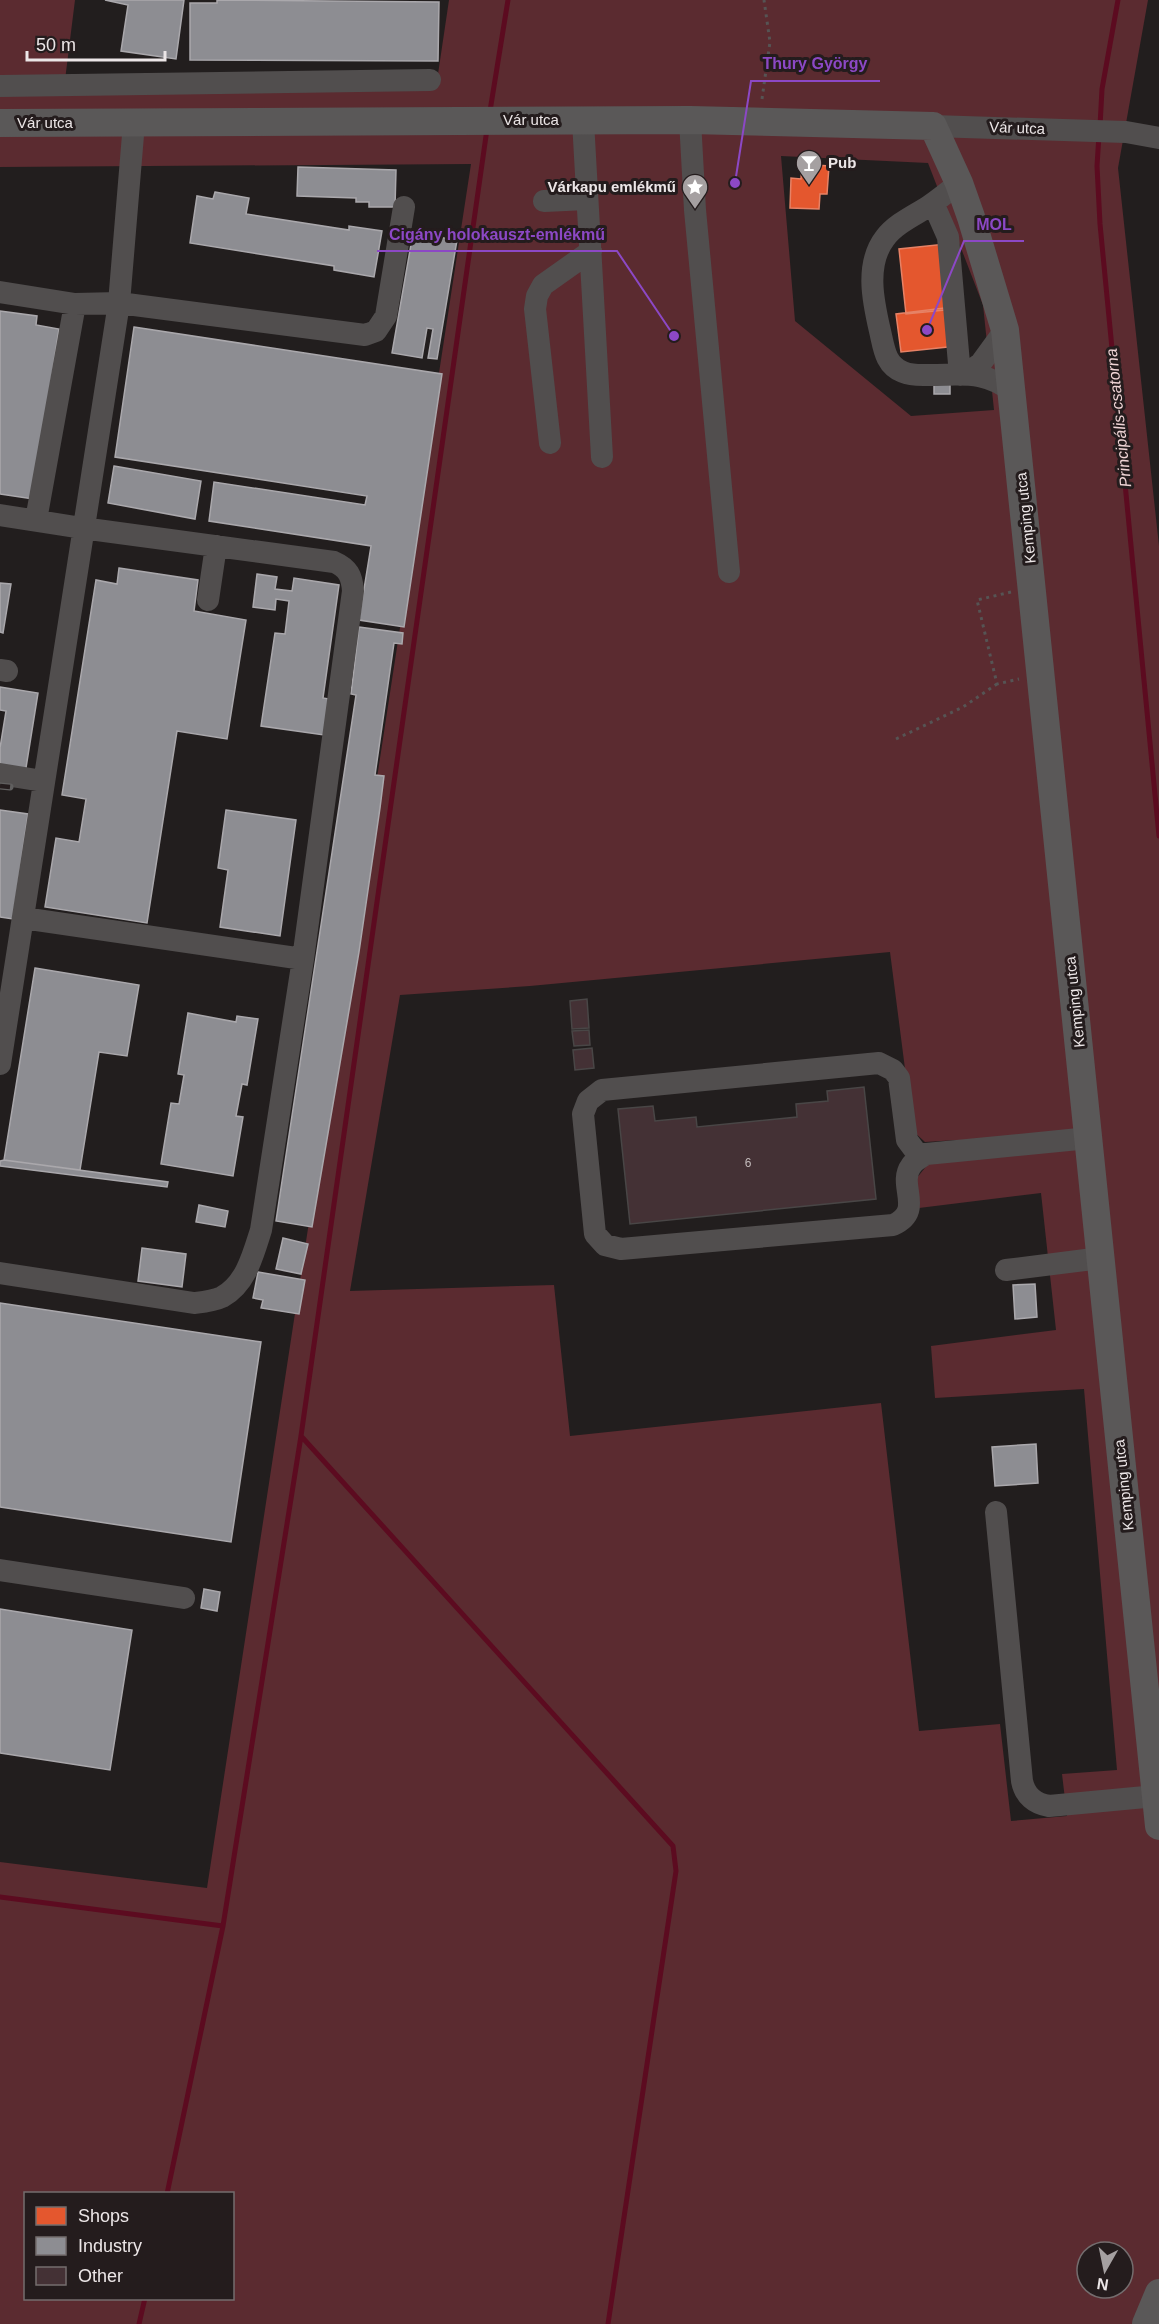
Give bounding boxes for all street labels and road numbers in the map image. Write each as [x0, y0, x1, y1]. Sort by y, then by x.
street label: Vár utca [503, 111, 560, 128]
street label: Vár utca [17, 114, 74, 131]
street label: Vár utca [989, 118, 1046, 137]
street label: Kemping utca [1012, 471, 1039, 565]
street label: Kemping utca [1061, 955, 1088, 1049]
street label: Kemping utca [1110, 1438, 1137, 1532]

